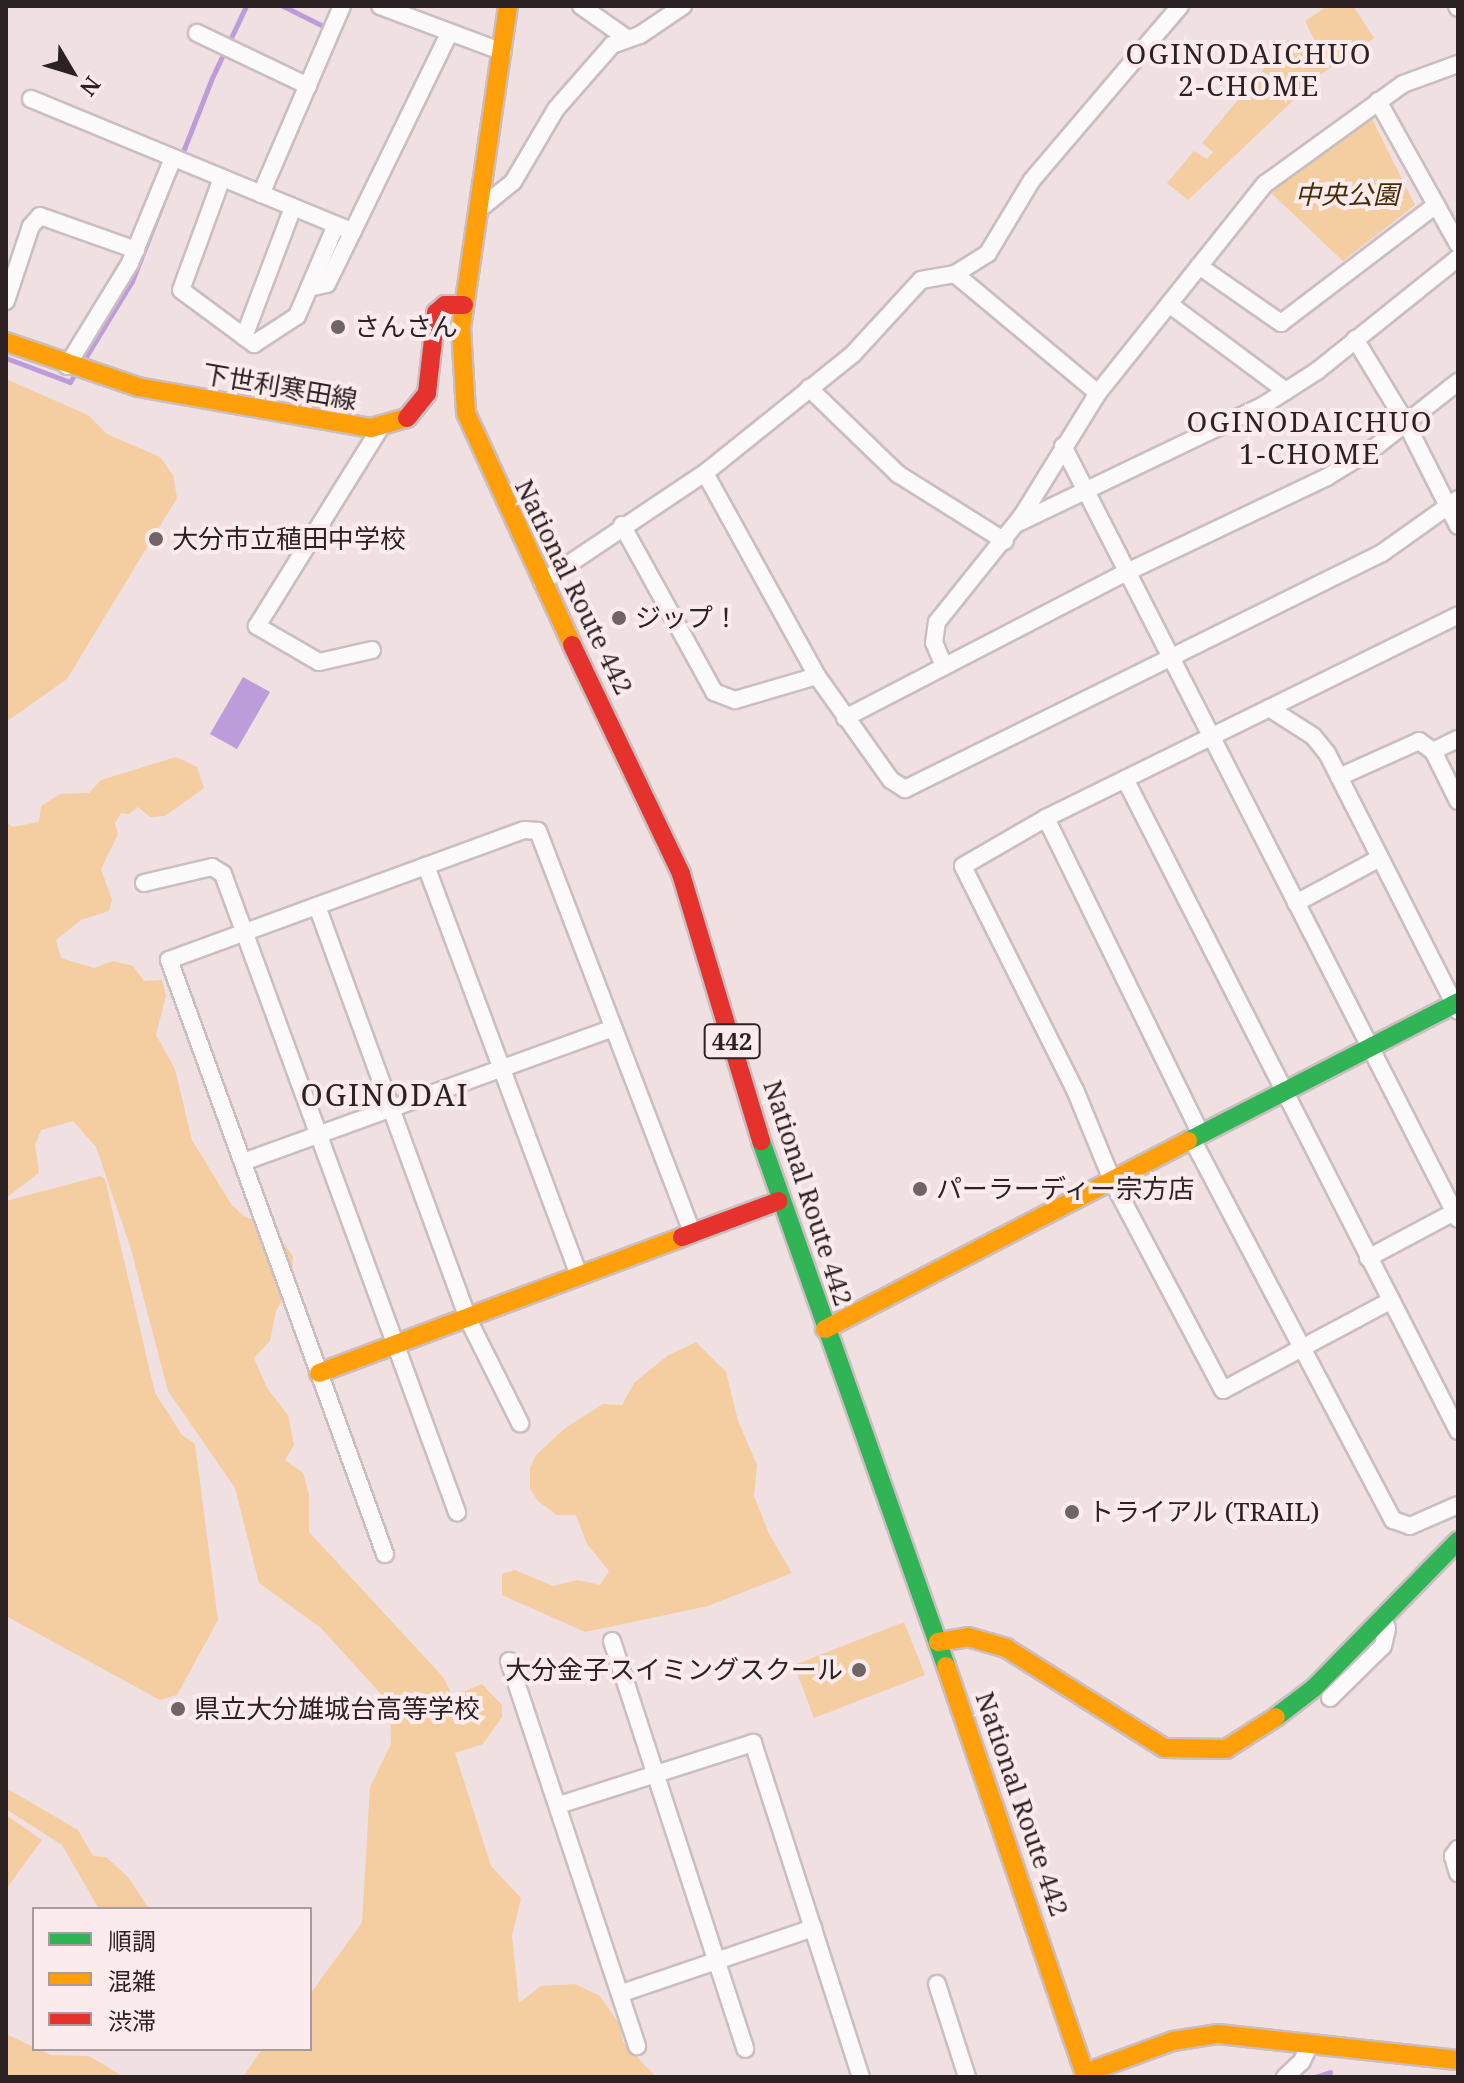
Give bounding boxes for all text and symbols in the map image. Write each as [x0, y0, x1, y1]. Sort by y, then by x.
north arrow [32, 32, 112, 112]
district label: OGINODAICHUO 2-CHOME [1125, 36, 1373, 102]
text: N [74, 71, 108, 103]
park label: 中央公園 [1295, 179, 1399, 211]
place label: さんさん [354, 311, 458, 343]
marker: さんさん [329, 318, 347, 336]
street label: 下世利寒田線 [200, 358, 360, 416]
district label: OGINODAICHUO 1-CHOME [1186, 404, 1434, 470]
street label: National Route 442 [508, 474, 640, 700]
place label: 大分市立稙田中学校 [172, 523, 406, 555]
marker: 大分市立稙田中学校 [147, 530, 165, 548]
place label: ジップ！ [635, 602, 739, 634]
marker: ジップ！ [610, 609, 628, 627]
road number: 442 [702, 1021, 762, 1061]
street label: National Route 442 [757, 1076, 859, 1310]
district label: OGINODAI [300, 1077, 470, 1113]
place label: パーラーディー宗方店 [936, 1173, 1196, 1205]
marker: パーラーディー宗方店 [911, 1180, 929, 1198]
place label: トライアル (TRAIL) [1088, 1496, 1320, 1528]
marker: トライアル (TRAIL) [1063, 1503, 1081, 1521]
place label: 大分金子スイミングスクール [505, 1654, 843, 1686]
marker: 大分金子スイミングスクール [850, 1661, 868, 1679]
street label: National Route 442 [969, 1688, 1075, 1920]
place label: 県立大分雄城台高等学校 [194, 1693, 480, 1725]
marker: 県立大分雄城台高等学校 [169, 1700, 187, 1718]
legend [32, 1907, 312, 2051]
text: 順調 [108, 1924, 156, 1957]
text: 混雑 [108, 1964, 156, 1997]
text: 渋滞 [108, 2004, 156, 2037]

